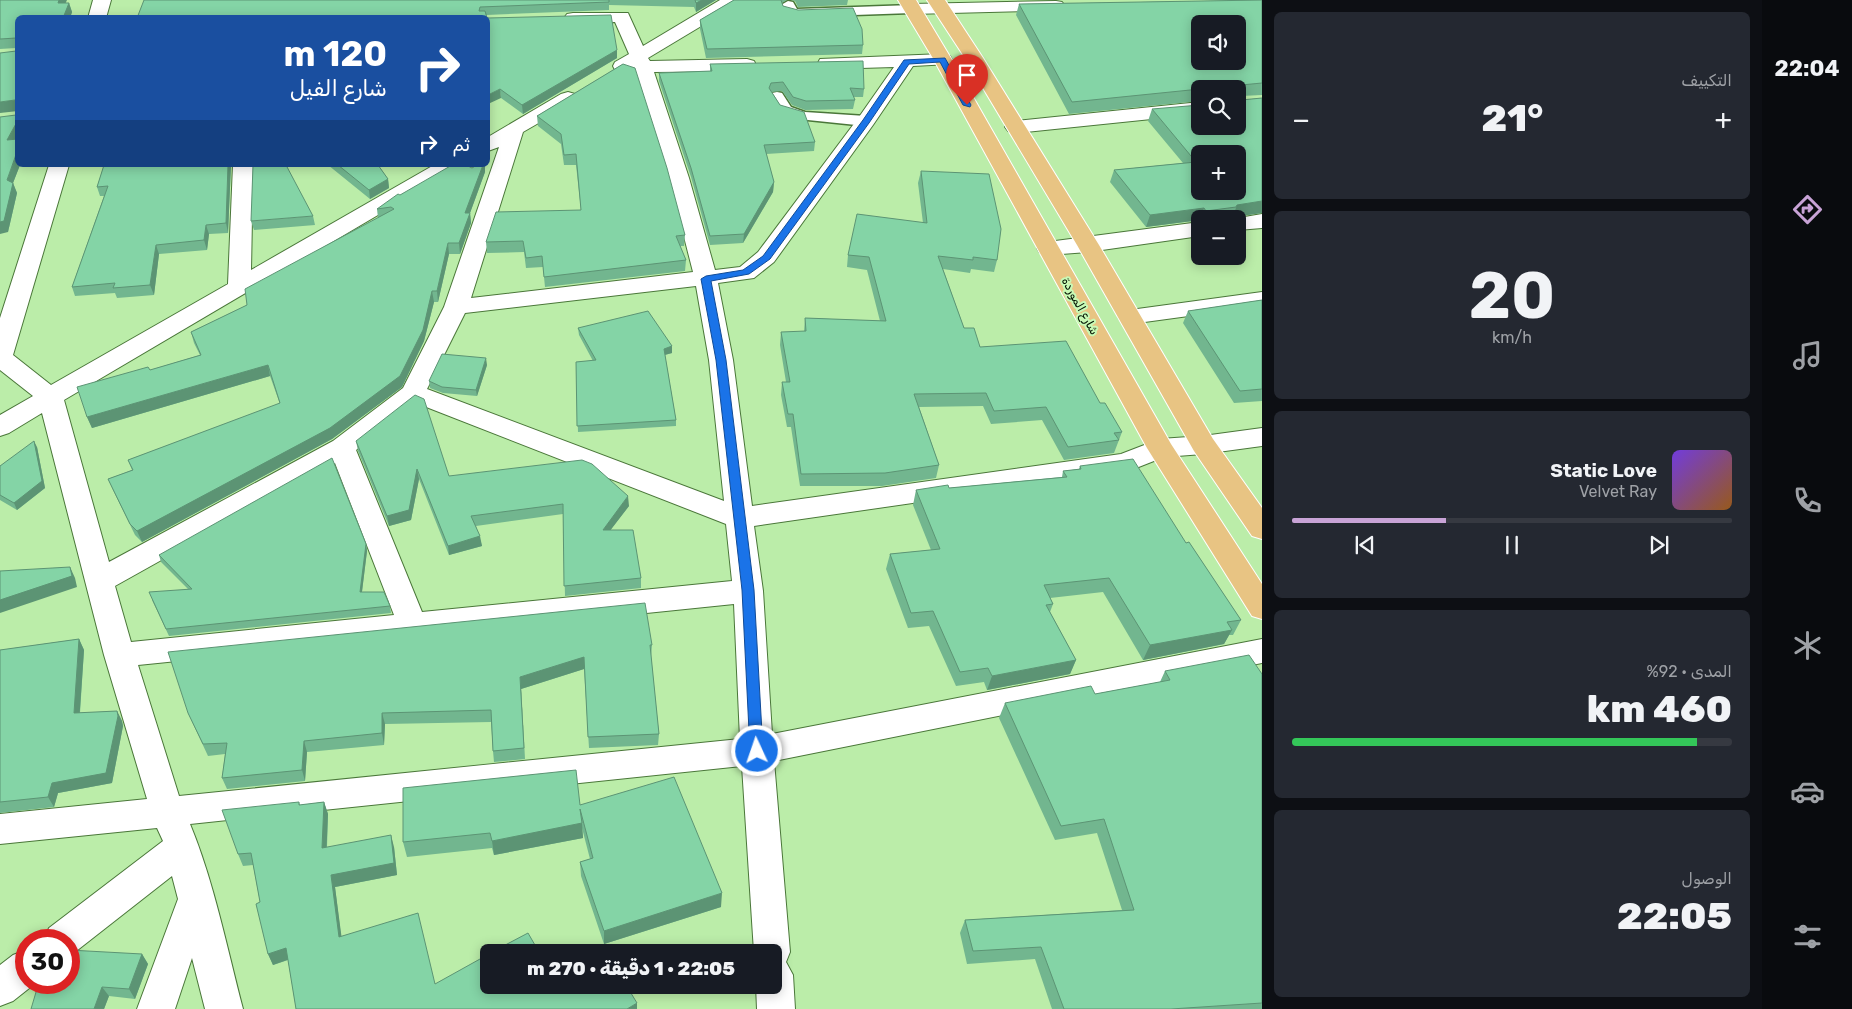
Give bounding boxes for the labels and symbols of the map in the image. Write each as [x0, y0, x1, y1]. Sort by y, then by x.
pin [946, 54, 988, 105]
street label: شارع الموردة [1057, 275, 1102, 338]
position arrow [730, 724, 782, 776]
speed limit sign: 30 [15, 929, 80, 994]

